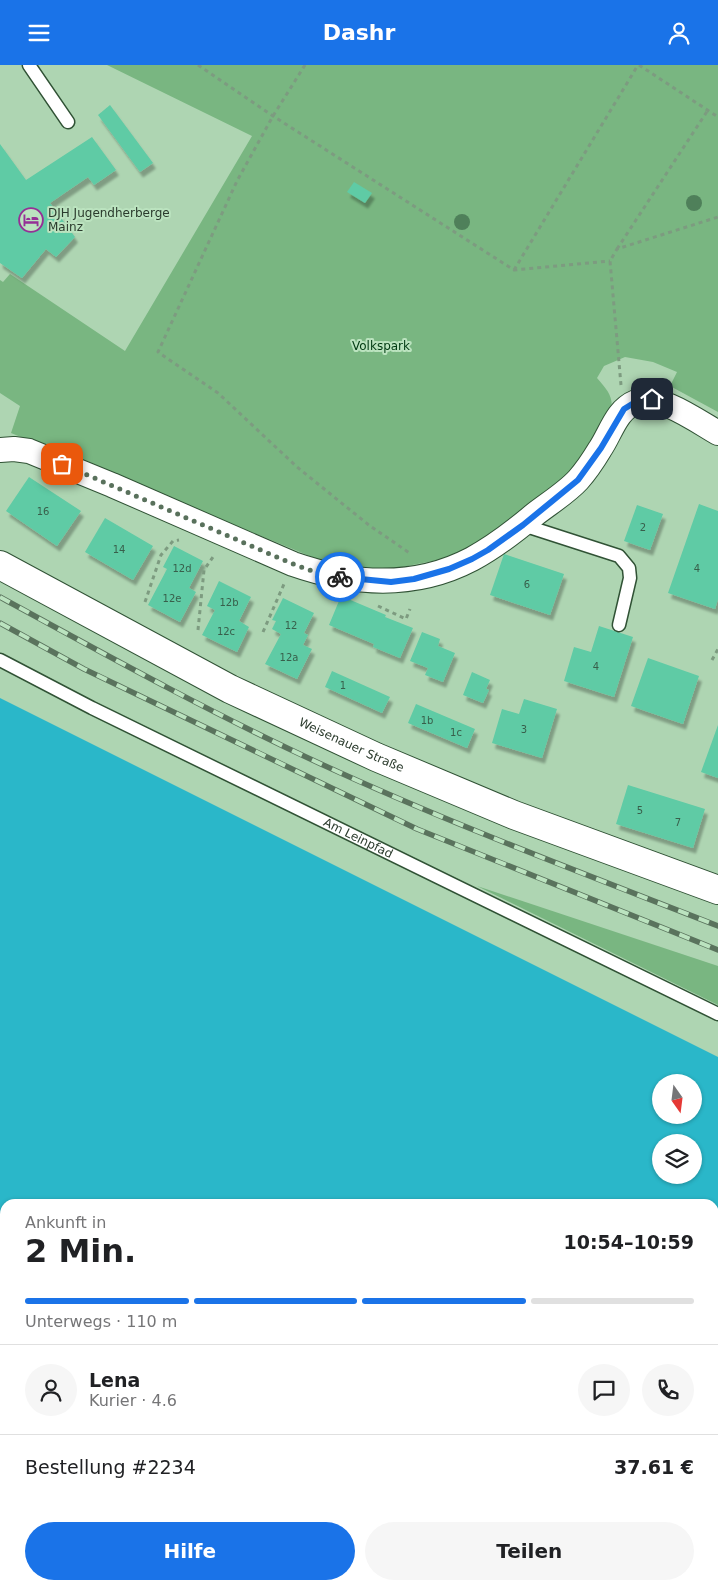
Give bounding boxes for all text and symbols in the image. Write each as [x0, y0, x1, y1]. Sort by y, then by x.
icon: menu [25, 19, 53, 47]
icon: person [665, 19, 693, 47]
text: Dashr [323, 20, 395, 45]
place label: DJH Jugendherberge Mainz [48, 206, 170, 234]
hotel icon: DJH Jugendherberge Mainz [18, 207, 44, 233]
park label: Volkspark [352, 339, 410, 353]
pin [631, 378, 673, 420]
icon: home [638, 385, 666, 413]
pin [41, 443, 83, 485]
icon: bag [48, 450, 76, 478]
house number: 16 [37, 506, 49, 517]
house number: 2 [640, 522, 646, 533]
house number: 14 [113, 544, 125, 555]
courier [315, 552, 365, 602]
house number: 12d [172, 563, 192, 574]
icon: bike [326, 563, 354, 591]
house number: 4 [694, 563, 700, 574]
house number: 6 [524, 579, 530, 590]
house number: 12e [163, 593, 181, 604]
house number: 12b [219, 597, 239, 608]
house number: 12 [285, 620, 297, 631]
house number: 12c [217, 626, 235, 637]
house number: 12a [280, 652, 298, 663]
house number: 4 [593, 661, 599, 672]
house number: 1 [340, 680, 346, 691]
street label: Weisenauer Straße [297, 715, 406, 775]
house number: 1b [421, 715, 433, 726]
house number: 3 [521, 724, 527, 735]
house number: 1c [450, 727, 462, 738]
house number: 5 [637, 805, 643, 816]
street label: Am Leinpfad [321, 815, 395, 861]
house number: 7 [675, 817, 681, 828]
north arrow [652, 1074, 702, 1124]
map controls [652, 1074, 702, 1184]
button: layers [652, 1134, 702, 1184]
text: Ankunft in [25, 1213, 106, 1232]
text: 10:54–10:59 [564, 1231, 694, 1253]
text: 2 Min. [25, 1232, 136, 1270]
text: Unterwegs · 110 m [25, 1312, 177, 1331]
button: person [25, 1364, 77, 1416]
button: chat [578, 1364, 630, 1416]
button: phone [642, 1364, 694, 1416]
text: Lena [89, 1369, 140, 1391]
text: Kurier · 4.6 [89, 1391, 177, 1410]
text: Bestellung #2234 [25, 1456, 196, 1478]
text: 37.61 € [614, 1456, 694, 1478]
button: Hilfe [25, 1522, 355, 1580]
button: Teilen [365, 1522, 694, 1580]

